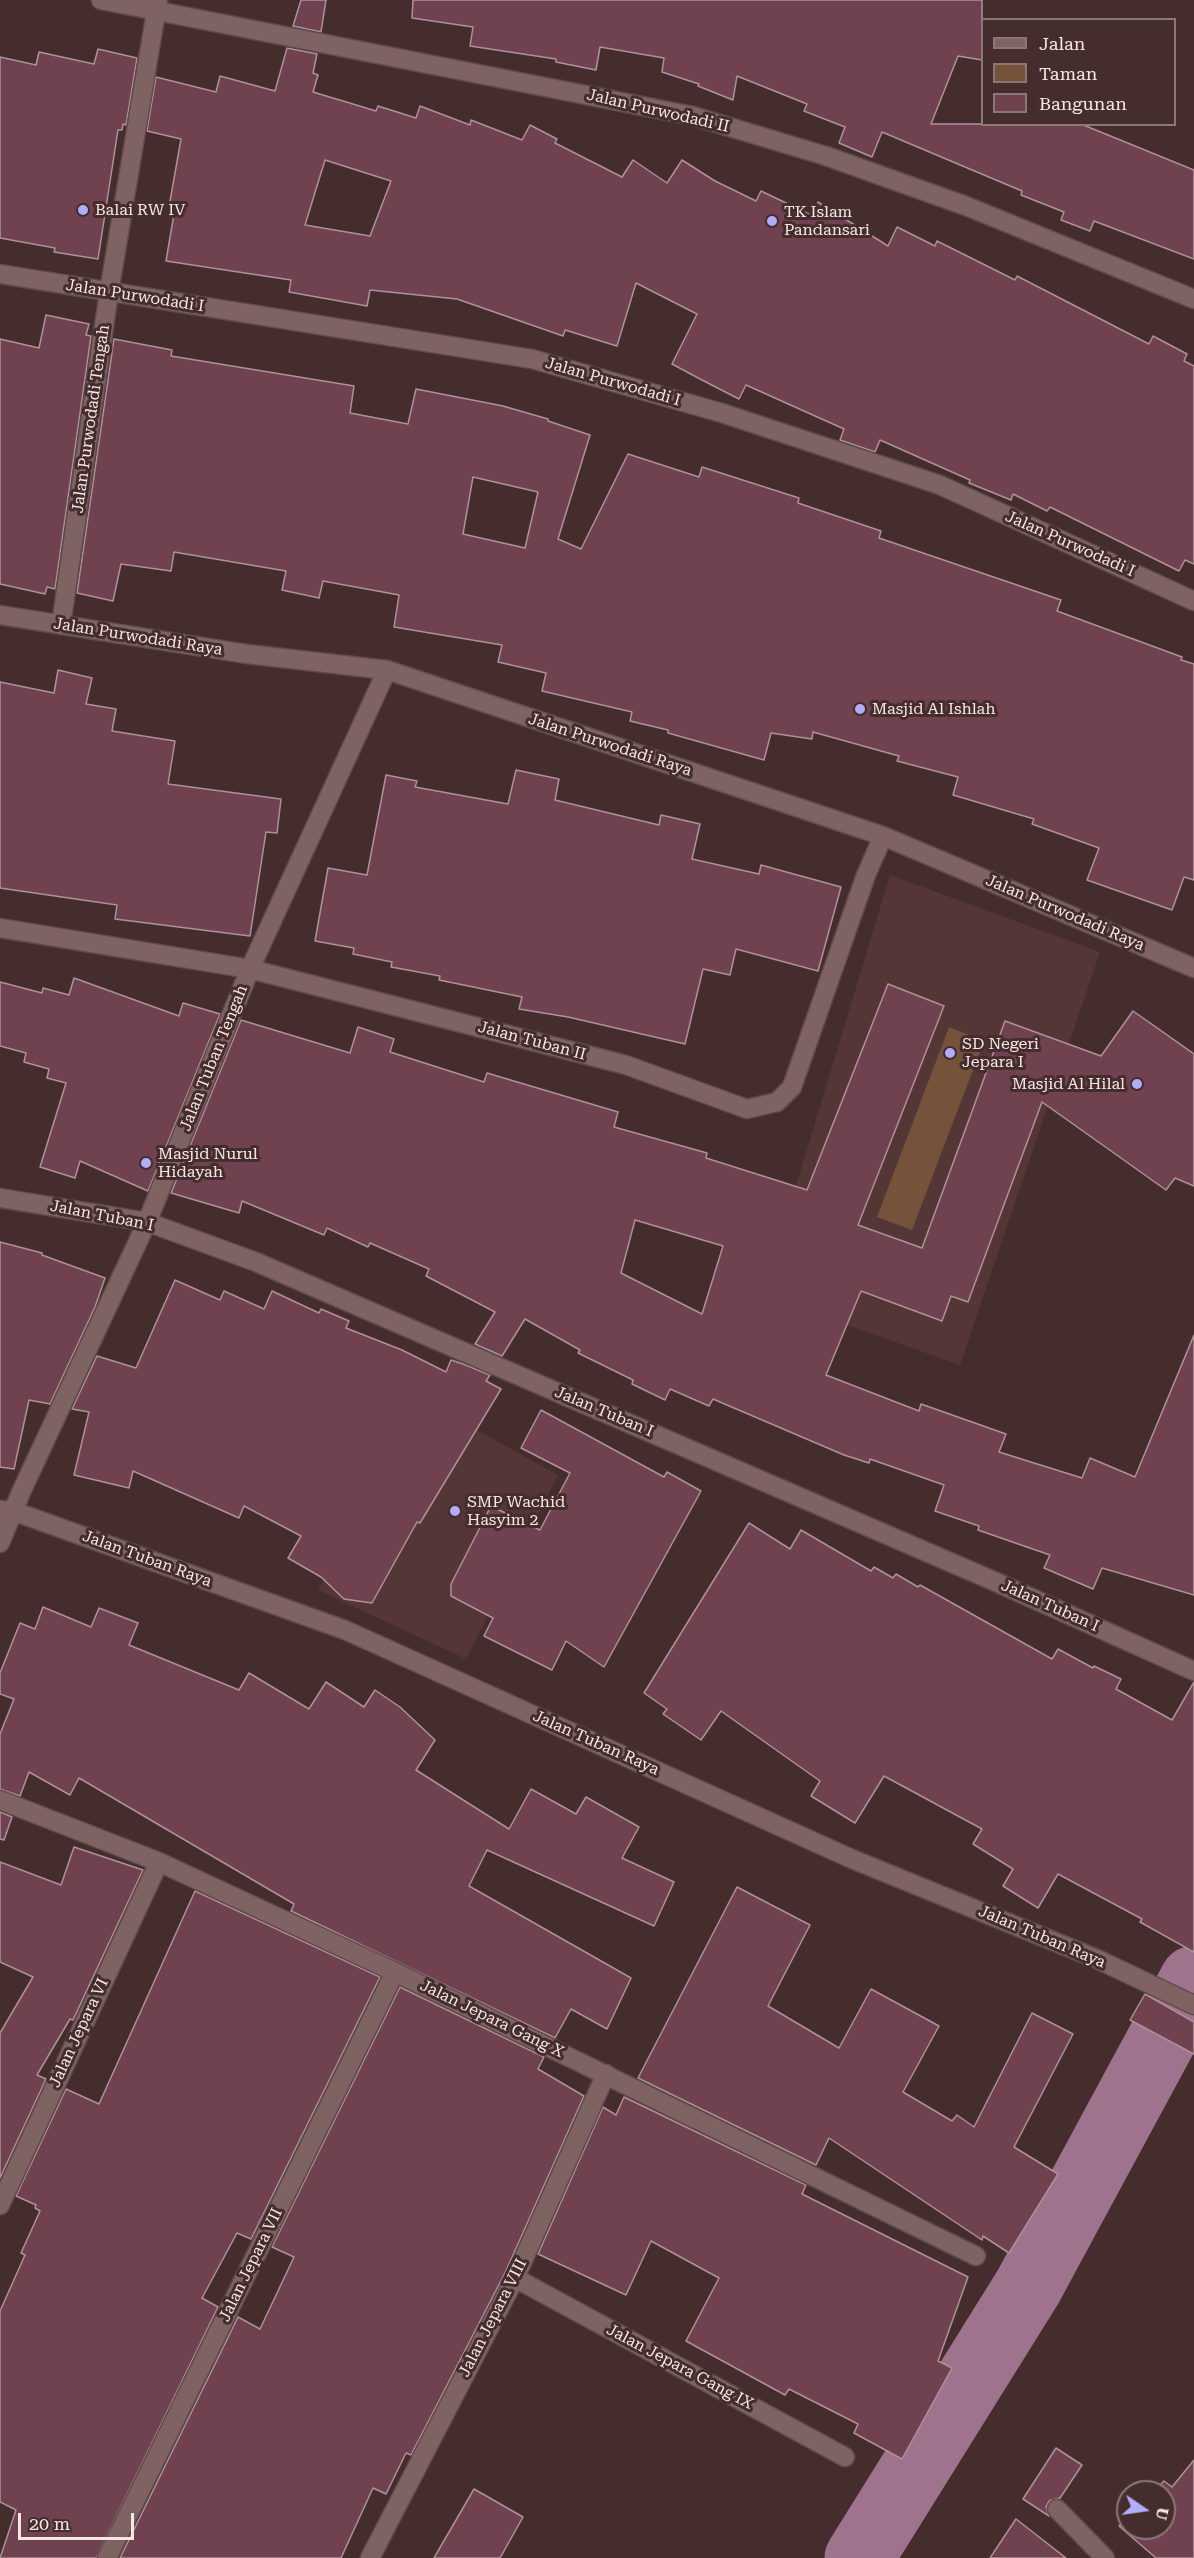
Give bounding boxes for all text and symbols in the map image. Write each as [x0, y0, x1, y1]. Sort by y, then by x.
legend [981, 18, 1176, 126]
text: Jalan [1039, 33, 1085, 54]
text: Taman [1039, 63, 1097, 84]
street label: Jalan Purwodadi II [585, 85, 731, 137]
text: Bangunan [1039, 93, 1127, 114]
place label: Balai RW IV [95, 200, 185, 220]
place label: TK Islam Pandansari [784, 202, 870, 240]
marker: Balai RW IV [76, 203, 90, 217]
marker: TK Islam Pandansari [765, 214, 779, 228]
street label: Jalan Purwodadi I [65, 276, 205, 316]
street label: Jalan Purwodadi Tengah [68, 323, 114, 515]
street label: Jalan Purwodadi I [543, 354, 683, 410]
street label: Jalan Purwodadi I [1002, 507, 1138, 581]
street label: Jalan Purwodadi Raya [52, 614, 224, 660]
place label: Masjid Al Ishlah [872, 699, 996, 719]
marker: Masjid Al Ishlah [853, 702, 867, 716]
street label: Jalan Purwodadi Raya [526, 710, 694, 780]
street label: Jalan Purwodadi Raya [983, 871, 1147, 955]
street label: Jalan Tuban Tengah [176, 982, 252, 1134]
street label: Jalan Tuban II [476, 1017, 588, 1065]
place label: SD Negeri Jepara I [962, 1034, 1039, 1072]
marker: SD Negeri Jepara I [943, 1046, 957, 1060]
place label: Masjid Al Hilal [1012, 1074, 1125, 1094]
marker: Masjid Al Hilal [1130, 1077, 1144, 1091]
place label: Masjid Nurul Hidayah [158, 1144, 258, 1182]
marker: Masjid Nurul Hidayah [139, 1156, 153, 1170]
street label: Jalan Tuban I [49, 1197, 155, 1235]
street label: Jalan Tuban I [552, 1383, 656, 1441]
place label: SMP Wachid Hasyim 2 [467, 1492, 565, 1530]
marker: SMP Wachid Hasyim 2 [448, 1504, 462, 1518]
street label: Jalan Tuban Raya [80, 1527, 214, 1591]
street label: Jalan Tuban I [998, 1576, 1102, 1636]
street label: Jalan Tuban Raya [530, 1707, 662, 1779]
street label: Jalan Tuban Raya [976, 1902, 1108, 1972]
street label: Jalan Jepara VI [45, 1975, 113, 2091]
street label: Jalan Jepara Gang X [417, 1976, 567, 2062]
street label: Jalan Jepara VII [215, 2205, 287, 2325]
street label: Jalan Jepara VIII [455, 2256, 531, 2380]
street label: Jalan Jepara Gang IX [603, 2320, 757, 2414]
north arrow [1116, 2480, 1176, 2540]
scale bar [21, 2501, 136, 2539]
text: U [1151, 2506, 1173, 2522]
text: 20 m [29, 2513, 70, 2534]

